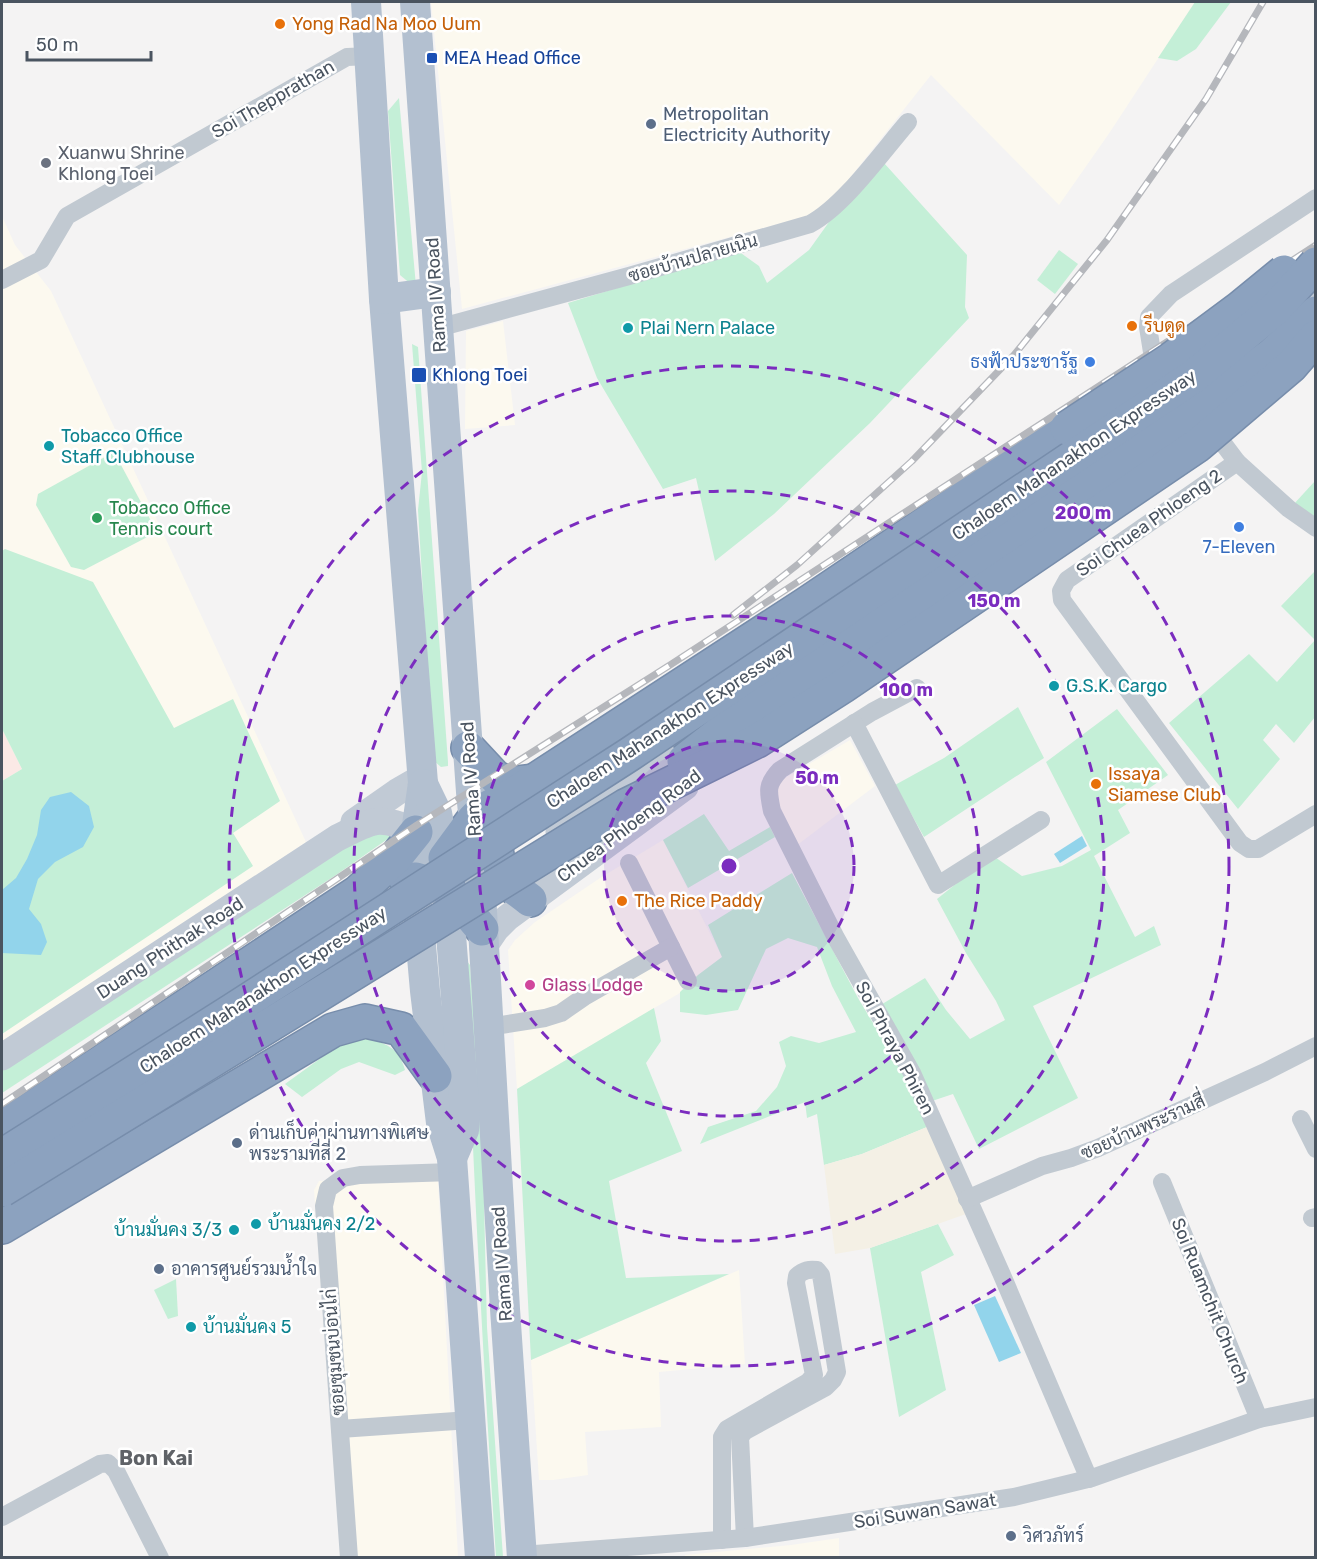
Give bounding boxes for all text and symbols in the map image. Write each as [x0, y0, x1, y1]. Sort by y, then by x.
place label: Yong Rad Na Moo Uum [292, 13, 481, 35]
marker: Yong Rad Na Moo Uum [273, 17, 287, 31]
scale bar [27, 24, 152, 62]
text: 50 m [36, 34, 79, 56]
place label: MEA Head Office [444, 47, 581, 69]
marker: MEA Head Office [425, 51, 439, 65]
street label: Soi Thepprathan [208, 55, 338, 143]
place label: Metropolitan Electricity Authority [663, 103, 831, 146]
marker: Metropolitan Electricity Authority [644, 117, 658, 131]
place label: Xuanwu Shrine Khlong Toei [58, 142, 185, 185]
marker: Xuanwu Shrine Khlong Toei [39, 156, 53, 170]
street label: ซอยบ้านปลายเนิน [626, 228, 760, 287]
street label: Rama IV Road [421, 237, 451, 353]
place label: รีบดูด [1143, 313, 1186, 339]
place label: Plai Nern Palace [640, 317, 775, 339]
marker: รีบดูด [1125, 319, 1139, 333]
marker: Plai Nern Palace [621, 321, 635, 335]
place label: ธงฟ้าประชารัฐ [970, 351, 1078, 374]
marker: ธงฟ้าประชารัฐ [1083, 355, 1097, 369]
place label: Khlong Toei [432, 364, 528, 386]
street label: Chaloem Mahanakhon Expressway [948, 365, 1200, 545]
marker: Khlong Toei [410, 366, 428, 384]
place label: Tobacco Office Staff Clubhouse [61, 425, 195, 468]
marker: Tobacco Office Staff Clubhouse [42, 439, 56, 453]
street label: Soi Chuea Phloeng 2 [1072, 465, 1226, 581]
place label: Tobacco Office Tennis court [109, 497, 231, 540]
text: 200 m [1055, 502, 1111, 524]
marker: Tobacco Office Tennis court [90, 511, 104, 525]
marker: 7-Eleven [1232, 520, 1246, 534]
place label: 7-Eleven [1203, 536, 1275, 558]
text: 150 m [967, 590, 1021, 612]
street label: Chaloem Mahanakhon Expressway [542, 637, 798, 813]
place label: G.S.K. Cargo [1066, 675, 1167, 697]
text: 100 m [879, 679, 933, 701]
marker: G.S.K. Cargo [1047, 679, 1061, 693]
street label: Rama IV Road [456, 721, 486, 837]
place label: Issaya Siamese Club [1108, 763, 1221, 806]
street label: Chuea Phloeng Road [553, 765, 705, 887]
text: 50 m [795, 767, 839, 789]
marker: Issaya Siamese Club [1089, 777, 1103, 791]
centre of rings [719, 856, 739, 876]
place label: The Rice Paddy [634, 890, 763, 912]
street label: Duang Phithak Road [93, 892, 247, 1004]
marker: The Rice Paddy [615, 894, 629, 908]
street label: Chaloem Mahanakhon Expressway [135, 902, 391, 1078]
place label: Glass Lodge [542, 974, 643, 996]
marker: Glass Lodge [523, 978, 537, 992]
street label: Soi Phraya Phiren [851, 978, 939, 1118]
street label: ซอยบ้านพระรามสี่ [1075, 1085, 1209, 1164]
place label: ด่านเก็บค่าผ่านทางพิเศษ พระรามที่สี่ 2 [249, 1119, 429, 1165]
marker: ด่านเก็บค่าผ่านทางพิเศษ พระรามที่สี่ 2 [230, 1136, 244, 1150]
street label: Rama IV Road [487, 1206, 517, 1322]
place label: บ้านมั่นคง 2/2 [268, 1209, 375, 1235]
place label: บ้านมั่นคง 3/3 [114, 1215, 222, 1241]
street label: Soi Ruamchit Church [1167, 1215, 1253, 1387]
marker: บ้านมั่นคง 2/2 [249, 1217, 263, 1231]
marker: บ้านมั่นคง 3/3 [227, 1223, 241, 1237]
place label: อาคารศูนย์รวมน้ำใจ [171, 1253, 317, 1282]
marker: อาคารศูนย์รวมน้ำใจ [152, 1262, 166, 1276]
street label: ซอยชุมชนบ่อนไก่ [317, 1288, 350, 1416]
place label: บ้านมั่นคง 5 [203, 1312, 291, 1338]
marker: บ้านมั่นคง 5 [184, 1320, 198, 1334]
district label: Bon Kai [119, 1446, 193, 1470]
street label: Soi Suwan Sawat [852, 1489, 998, 1533]
place label: วิศวภัทร์ [1022, 1523, 1084, 1547]
marker: วิศวภัทร์ [1004, 1529, 1018, 1543]

